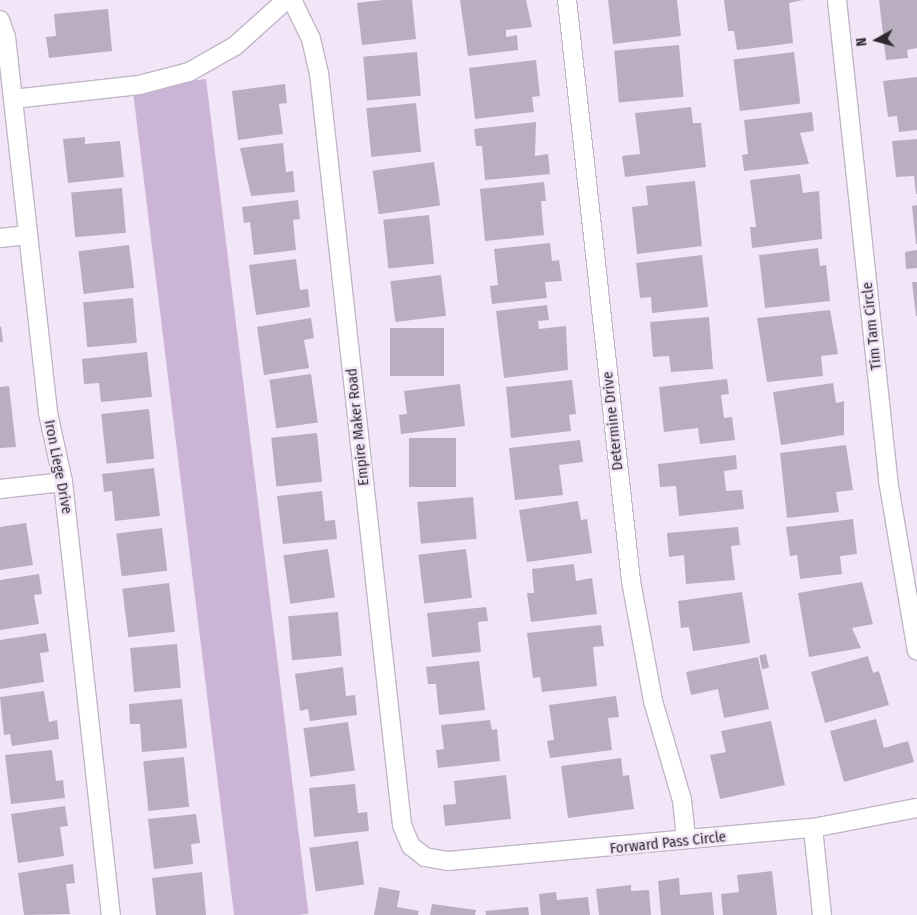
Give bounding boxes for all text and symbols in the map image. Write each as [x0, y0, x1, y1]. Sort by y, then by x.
north arrow [852, 15, 902, 65]
text: N [853, 37, 871, 47]
street label: Tim Tam Circle [858, 281, 886, 371]
street label: Empire Maker Road [343, 367, 373, 487]
street label: Determine Drive [599, 371, 627, 471]
street label: Iron Liege Drive [40, 418, 76, 516]
street label: Forward Pass Circle [609, 828, 727, 858]

